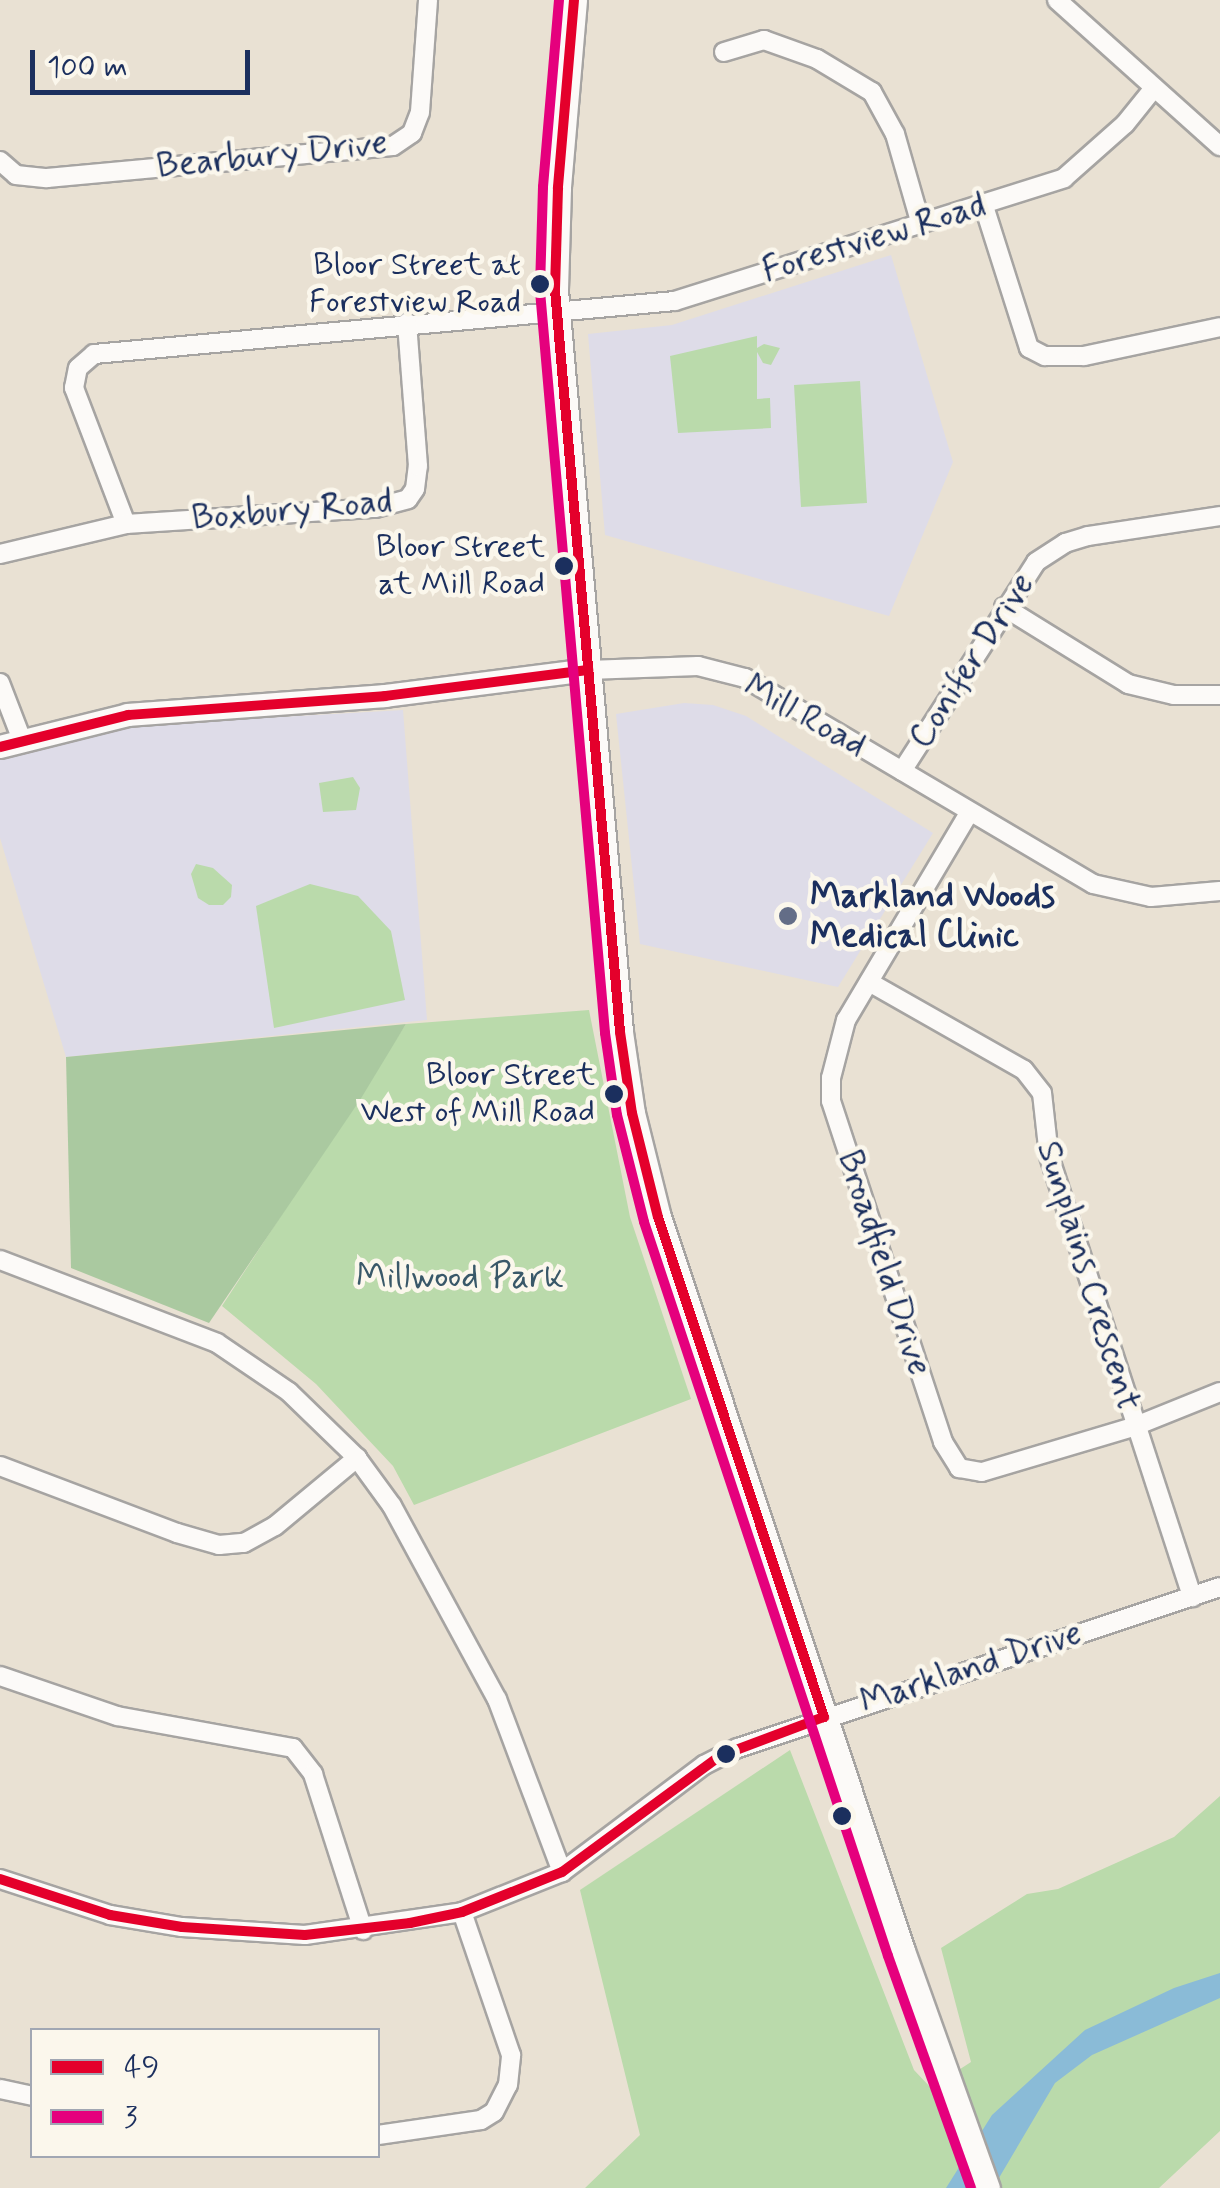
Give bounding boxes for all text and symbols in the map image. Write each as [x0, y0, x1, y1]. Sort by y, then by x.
scale bar [35, 30, 255, 92]
text: 100 m [47, 48, 128, 87]
street label: Bearbury Drive [156, 122, 388, 188]
street label: Forestview Road [758, 184, 990, 292]
place label: Bloor Street at Forestview Road [309, 247, 521, 322]
marker: Bloor Street at Forestview Road [530, 274, 550, 294]
street label: Boxbury Road [191, 480, 393, 540]
place label: Bloor Street at Mill Road [376, 529, 545, 604]
marker: Bloor Street at Mill Road [554, 556, 574, 576]
street label: Conifer Drive [900, 566, 1044, 756]
street label: Mill Road [736, 665, 874, 767]
place label: Markland Woods Medical Clinic [810, 875, 1055, 957]
marker: Markland Woods Medical Clinic [775, 903, 801, 929]
place label: Bloor Street West of Mill Road [362, 1057, 595, 1132]
marker: Bloor Street West of Mill Road [604, 1084, 624, 1104]
street label: Sunplains Crescent [1027, 1136, 1149, 1416]
street label: Broadfield Drive [828, 1147, 940, 1379]
park label: Millwood Park [359, 1256, 561, 1298]
street label: Markland Drive [855, 1612, 1087, 1724]
unlabelled marker [716, 1744, 736, 1764]
unlabelled marker [832, 1806, 852, 1826]
legend [30, 2028, 380, 2158]
text: 49 [124, 2048, 159, 2087]
text: 3 [124, 2098, 138, 2137]

